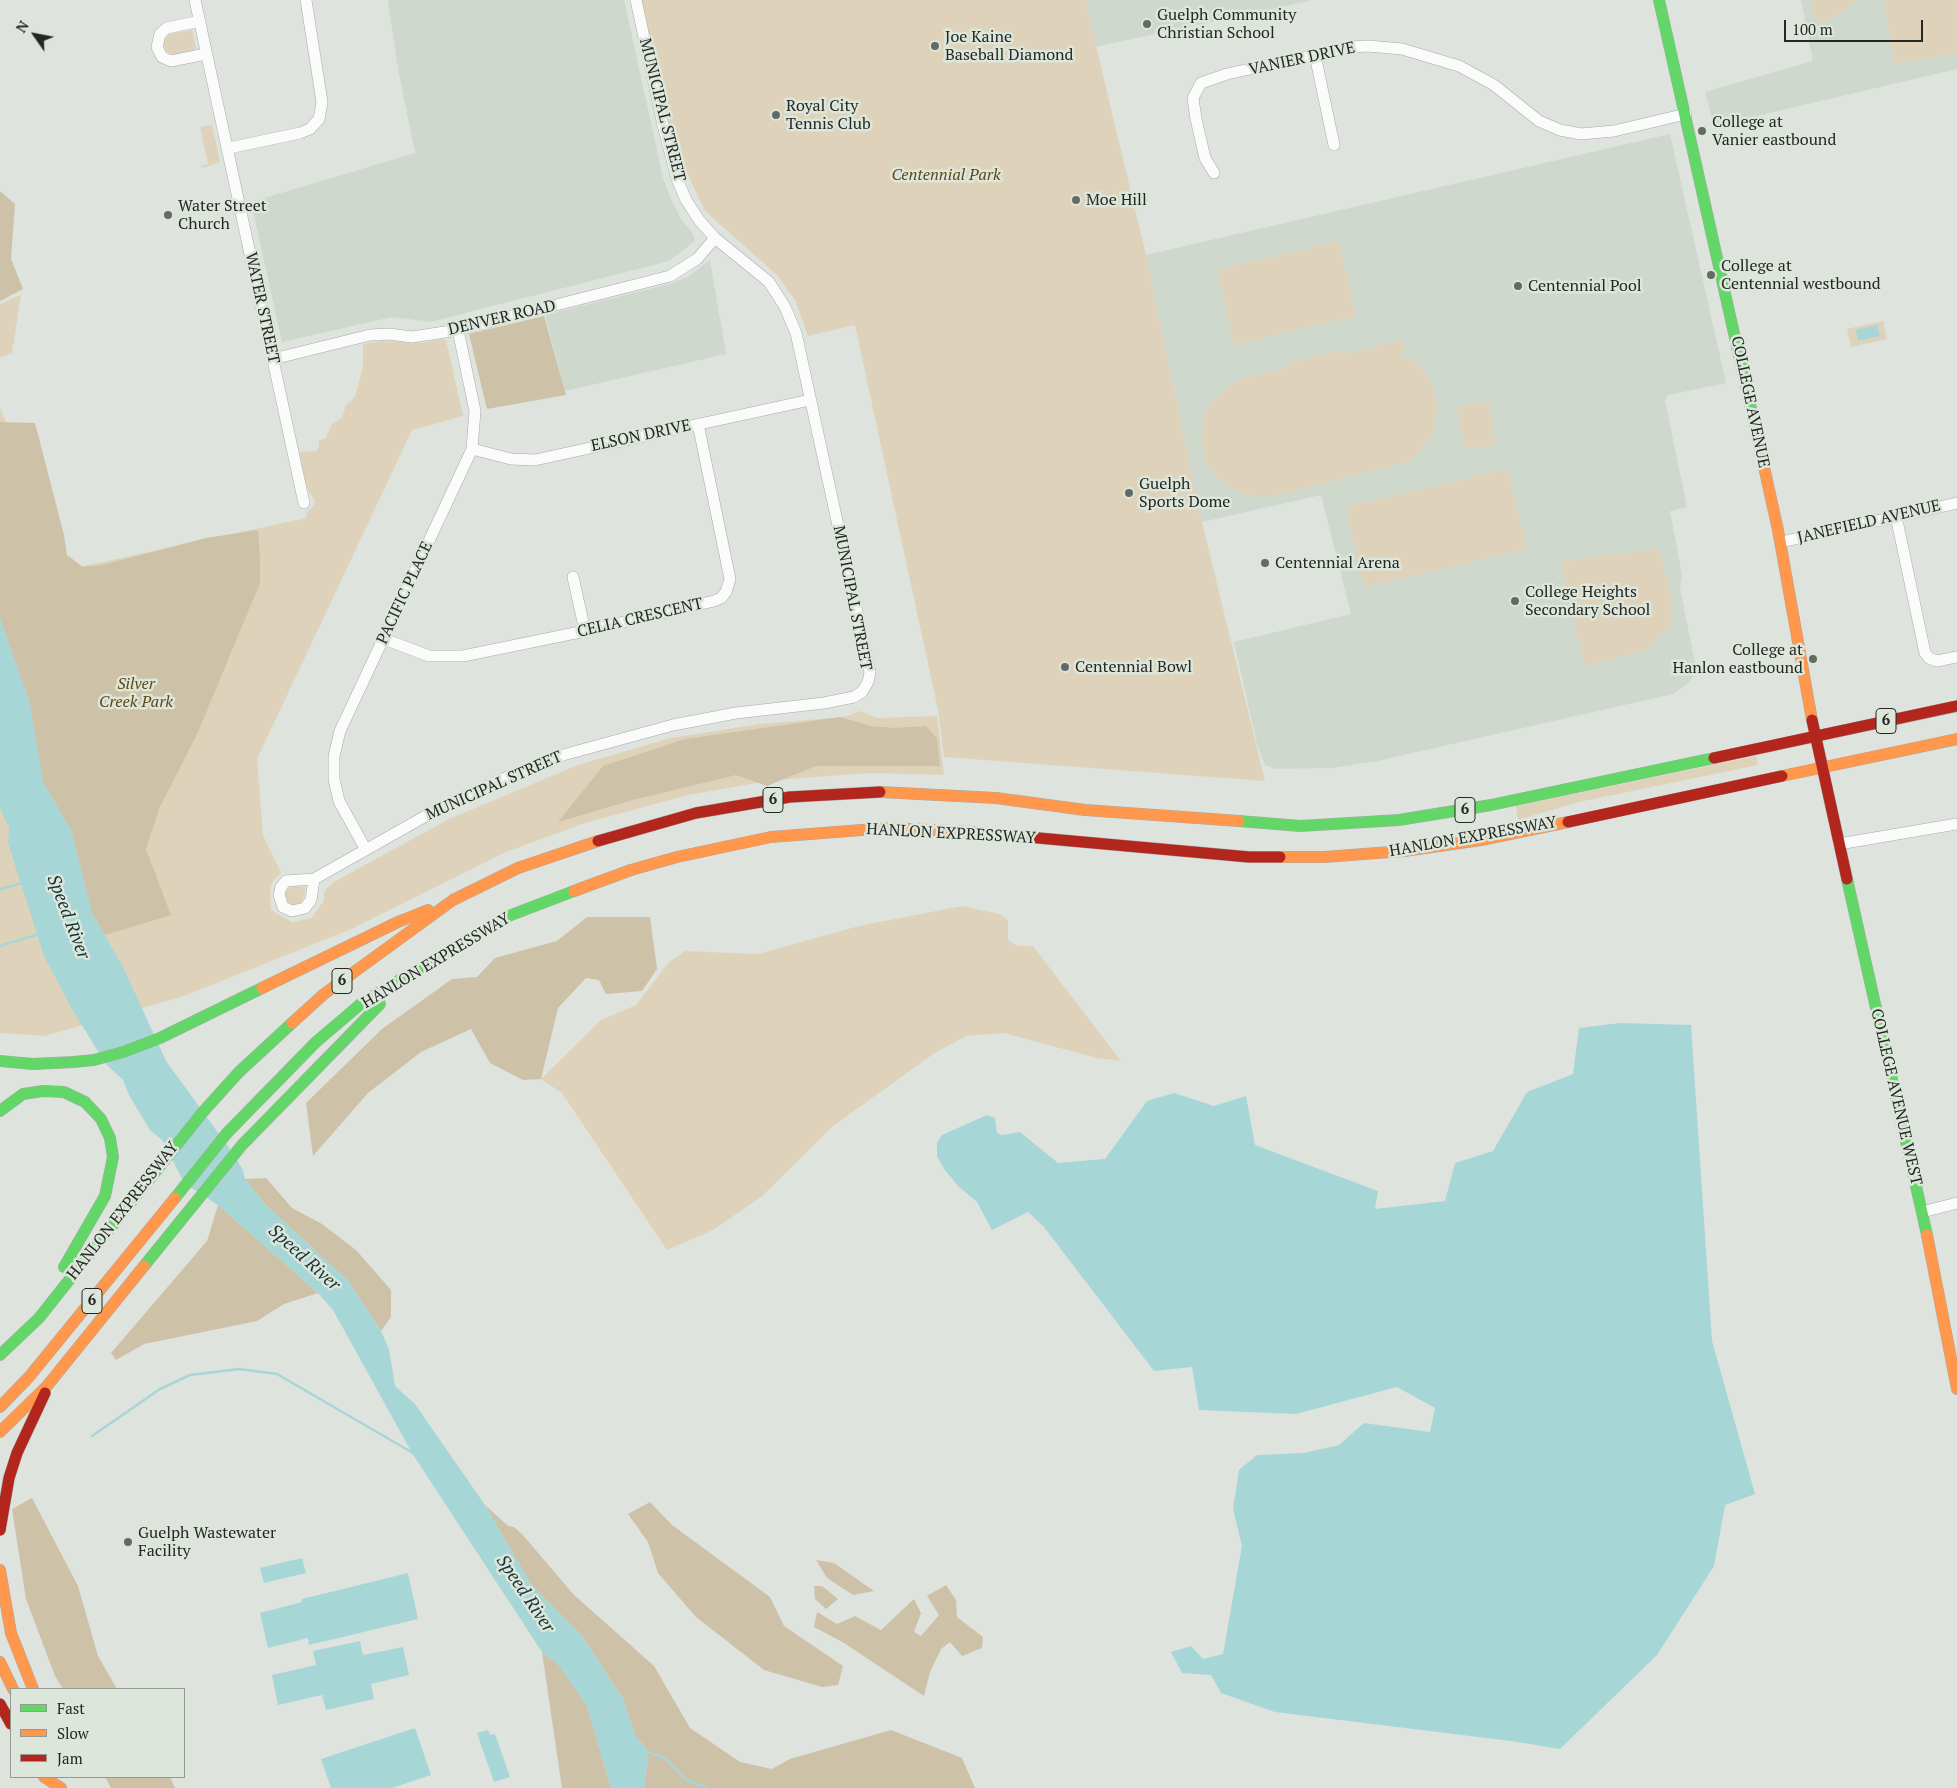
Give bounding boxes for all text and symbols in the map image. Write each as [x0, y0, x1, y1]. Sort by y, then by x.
place label: Guelph Community Christian School [1157, 5, 1296, 43]
north arrow [10, 10, 60, 60]
scale bar [1787, 10, 1926, 42]
text: N [11, 17, 33, 36]
marker: Guelph Community Christian School [1141, 18, 1153, 30]
text: 100 m [1792, 19, 1833, 39]
place label: Joe Kaine Baseball Diamond [945, 27, 1073, 65]
street label: MUNICIPAL STREET [635, 36, 689, 184]
street label: VANIER DRIVE [1247, 38, 1357, 80]
marker: Joe Kaine Baseball Diamond [929, 40, 941, 52]
place label: Royal City Tennis Club [786, 96, 871, 134]
marker: Royal City Tennis Club [770, 109, 782, 121]
place label: College at Vanier eastbound [1712, 112, 1836, 150]
marker: College at Vanier eastbound [1696, 125, 1708, 137]
park label: Centennial Park [891, 165, 1001, 185]
place label: Moe Hill [1086, 190, 1147, 210]
marker: Moe Hill [1070, 194, 1082, 206]
place label: Water Street Church [178, 196, 267, 234]
marker: Water Street Church [162, 209, 174, 221]
street label: WATER STREET [241, 250, 283, 366]
place label: College at Centennial westbound [1721, 256, 1881, 294]
marker: College at Centennial westbound [1705, 269, 1717, 281]
place label: Centennial Pool [1528, 276, 1642, 296]
marker: Centennial Pool [1512, 280, 1524, 292]
street label: DENVER ROAD [446, 296, 558, 340]
street label: COLLEGE AVENUE [1727, 334, 1773, 470]
street label: ELSON DRIVE [589, 416, 693, 456]
place label: Guelph Sports Dome [1139, 474, 1230, 512]
marker: Guelph Sports Dome [1123, 487, 1135, 499]
street label: JANEFIELD AVENUE [1796, 496, 1942, 548]
street label: MUNICIPAL STREET [829, 524, 875, 672]
street label: PACIFIC PLACE [373, 539, 437, 647]
place label: Centennial Arena [1275, 553, 1400, 573]
marker: Centennial Arena [1259, 557, 1271, 569]
place label: College Heights Secondary School [1525, 582, 1650, 620]
street label: CELIA CRESCENT [575, 594, 705, 642]
marker: College Heights Secondary School [1509, 595, 1521, 607]
place label: College at Hanlon eastbound [1673, 640, 1803, 678]
marker: College at Hanlon eastbound [1807, 653, 1819, 665]
place label: Centennial Bowl [1075, 657, 1192, 677]
marker: Centennial Bowl [1059, 661, 1071, 673]
park label: Silver Creek Park [99, 674, 173, 712]
road number: 6 [1876, 708, 1896, 734]
street label: MUNICIPAL STREET [423, 747, 565, 825]
road number: 6 [763, 788, 783, 812]
road number: 6 [1455, 798, 1475, 822]
street label: HANLON EXPRESSWAY [1388, 813, 1558, 861]
street label: HANLON EXPRESSWAY [866, 820, 1036, 848]
water label: Speed River [42, 872, 94, 962]
street label: HANLON EXPRESSWAY [358, 909, 514, 1013]
road number: 6 [332, 968, 352, 994]
street label: COLLEGE AVENUE WEST [1866, 1007, 1926, 1187]
street label: HANLON EXPRESSWAY [63, 1138, 183, 1284]
water label: Speed River [264, 1220, 344, 1296]
road number: 6 [82, 1288, 102, 1314]
place label: Guelph Wastewater Facility [138, 1523, 276, 1561]
marker: Guelph Wastewater Facility [122, 1536, 134, 1548]
water label: Speed River [491, 1551, 559, 1637]
legend [10, 1688, 185, 1778]
text: Fast [57, 1698, 85, 1718]
text: Slow [57, 1723, 89, 1743]
text: Jam [57, 1748, 83, 1768]

